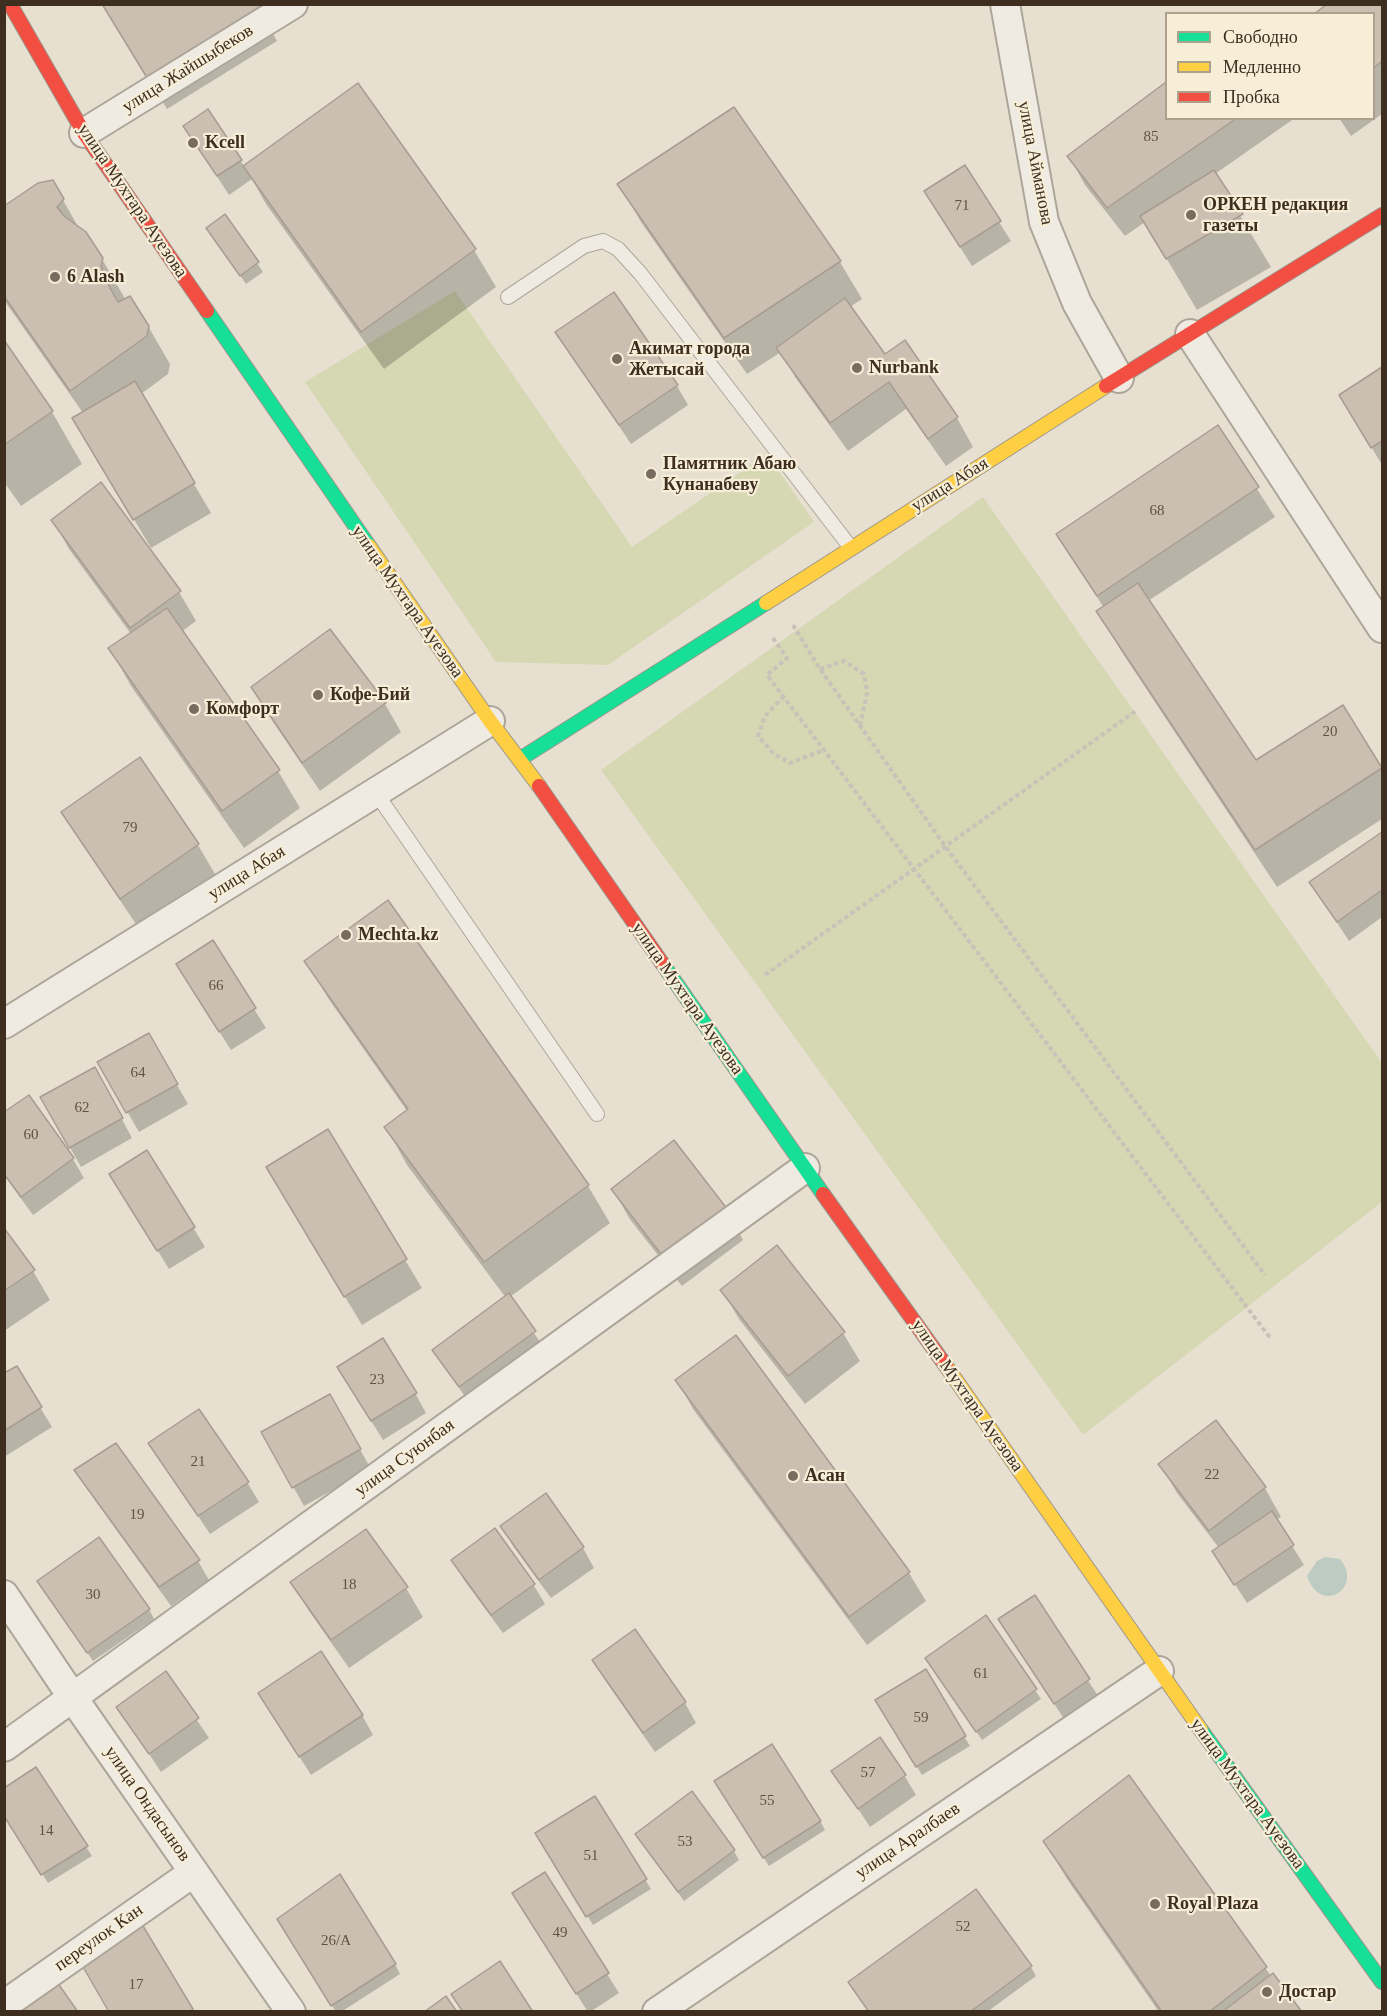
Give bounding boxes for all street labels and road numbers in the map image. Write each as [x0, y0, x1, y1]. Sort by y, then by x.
street label: улица Жайшыбеков [118, 20, 258, 118]
street label: улица Айманова [1012, 99, 1058, 227]
street label: улица Мухтара Ауезова [72, 120, 192, 282]
street label: улица Абая [908, 453, 992, 517]
street label: улица Мухтара Ауезова [346, 522, 468, 682]
street label: улица Абая [205, 841, 289, 905]
street label: улица Мухтара Ауезова [626, 919, 748, 1079]
street label: улица Мухтара Ауезова [906, 1316, 1028, 1476]
street label: улица Суюнбая [351, 1415, 459, 1501]
street label: улица Мухтара Ауезова [1185, 1714, 1309, 1874]
street label: улица Ондасынов [99, 1742, 195, 1866]
street label: улица Аралбаев [852, 1798, 964, 1884]
street label: переулок Кан [51, 1900, 147, 1976]

